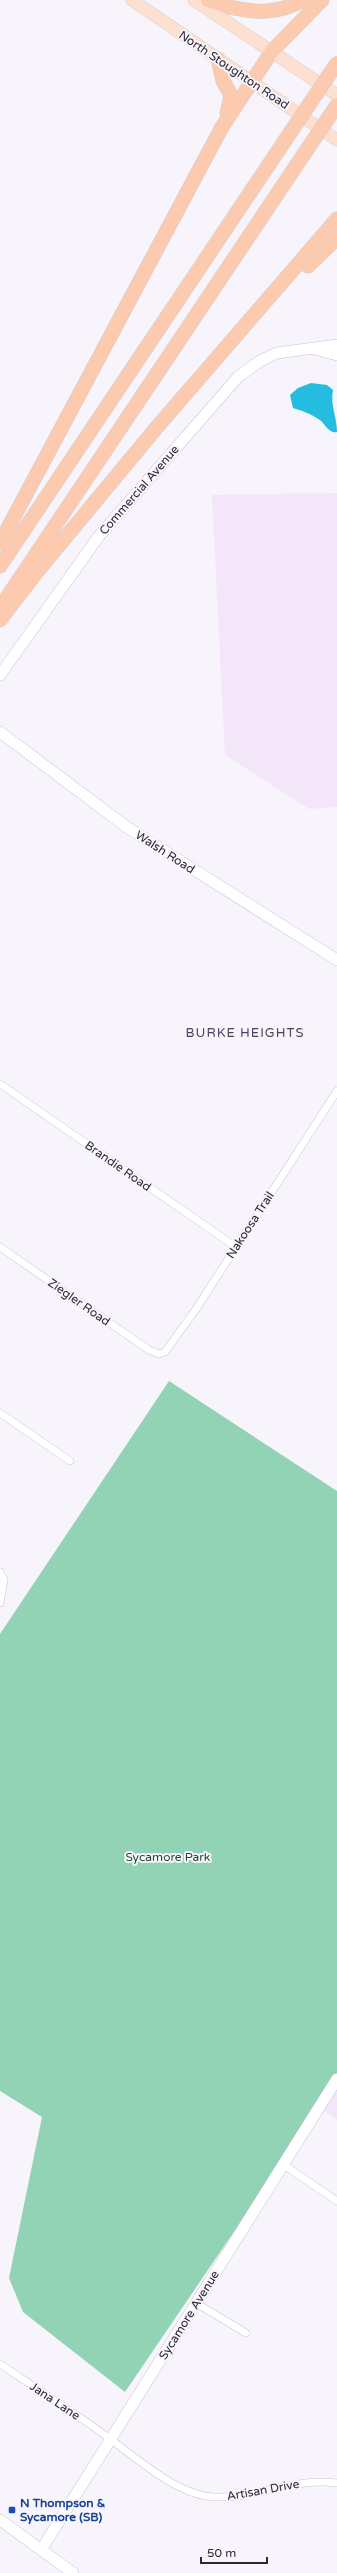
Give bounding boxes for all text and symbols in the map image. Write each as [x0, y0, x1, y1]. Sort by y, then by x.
street label: North Stoughton Road [176, 28, 292, 112]
street label: Commercial Avenue [96, 442, 182, 538]
street label: Walsh Road [133, 828, 197, 876]
district label: BURKE HEIGHTS [186, 1025, 304, 1041]
street label: Brandie Road [82, 1138, 154, 1194]
street label: Nakoosa Trail [223, 1189, 277, 1261]
street label: Ziegler Road [45, 1275, 113, 1329]
park label: Sycamore Park [126, 1850, 211, 1864]
street label: Sycamore Avenue [156, 2268, 222, 2362]
street label: Jana Lane [27, 2379, 83, 2423]
street label: Artisan Drive [226, 2477, 301, 2503]
place label: N Thompson & Sycamore (SB) [20, 2496, 106, 2525]
marker: N Thompson & Sycamore (SB) [7, 2505, 17, 2515]
scale bar [201, 2539, 267, 2565]
text: 50 m [207, 2546, 236, 2560]

